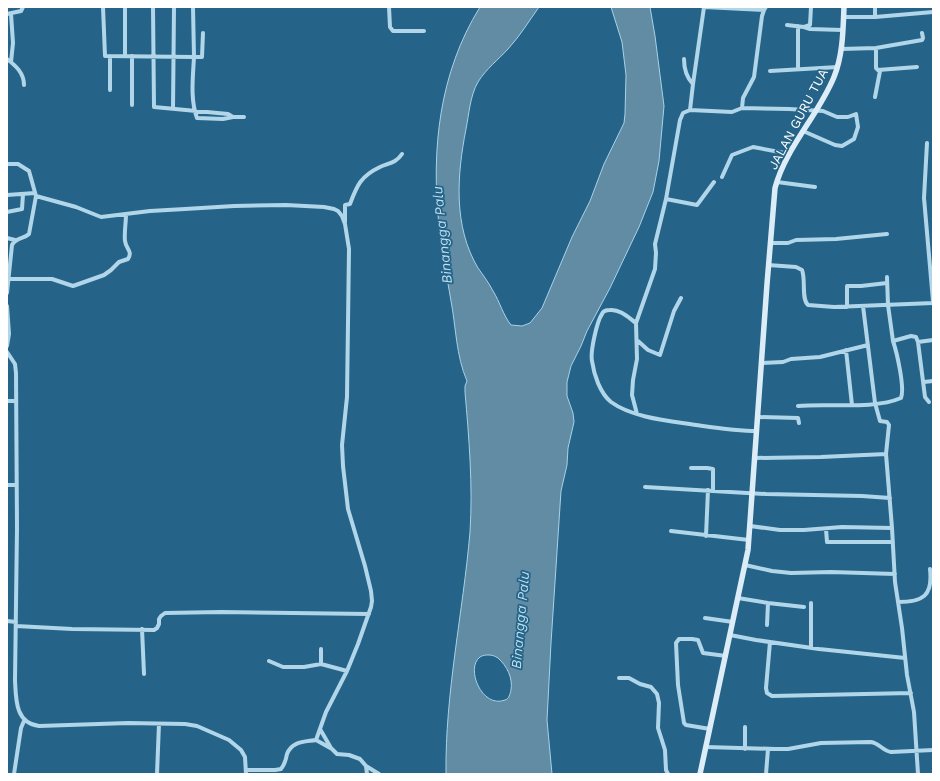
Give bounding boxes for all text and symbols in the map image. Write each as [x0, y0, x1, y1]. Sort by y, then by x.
street label: JALAN GURU TUA [765, 66, 831, 172]
water label: Binangga Palu [429, 185, 455, 285]
water label: Binangga Palu [508, 570, 532, 670]

